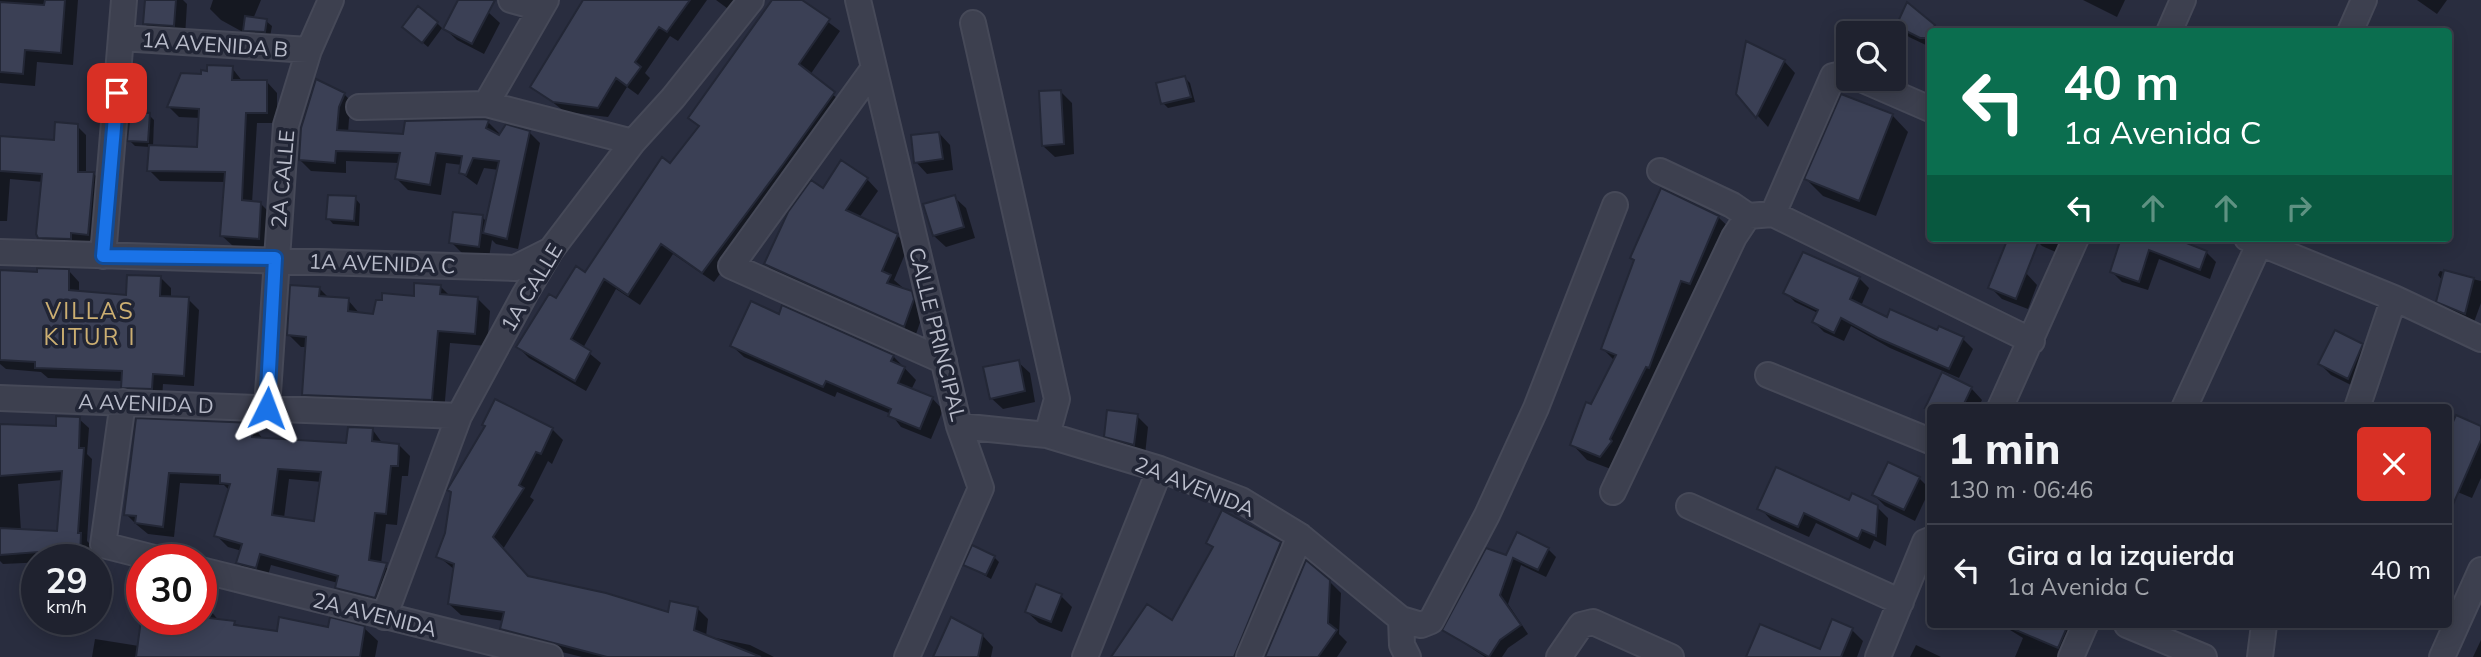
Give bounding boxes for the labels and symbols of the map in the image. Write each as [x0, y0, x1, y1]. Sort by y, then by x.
street label: 1A AVENIDA B [141, 26, 289, 62]
pin [87, 63, 147, 123]
street label: 2A CALLE [265, 129, 299, 229]
street label: 1A CALLE [495, 238, 567, 336]
street label: CALLE PRINCIPAL [904, 244, 972, 424]
street label: 1A AVENIDA C [308, 247, 456, 279]
district label: VILLAS KITUR I [43, 296, 137, 351]
position arrow [230, 371, 304, 445]
street label: A AVENIDA D [78, 388, 214, 418]
street label: 2A AVENIDA [1131, 450, 1259, 522]
speed limit sign: 30 [126, 544, 217, 635]
street label: 2A AVENIDA [310, 586, 440, 642]

